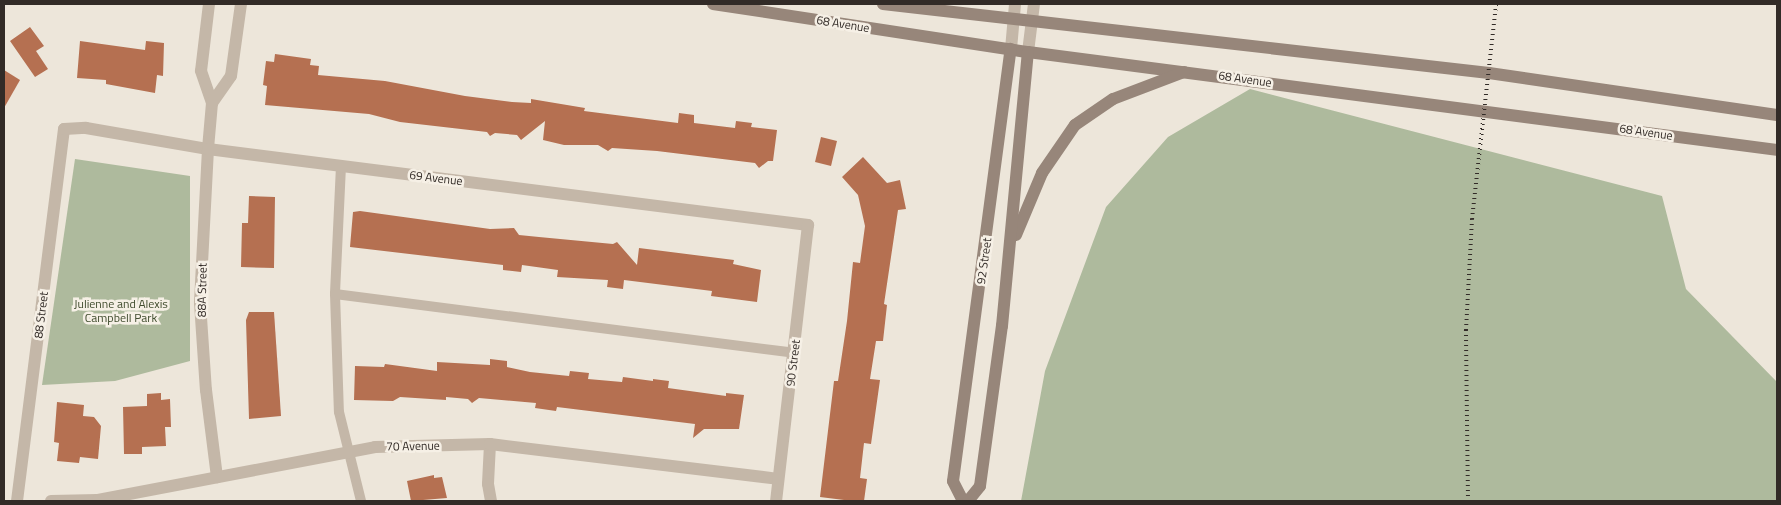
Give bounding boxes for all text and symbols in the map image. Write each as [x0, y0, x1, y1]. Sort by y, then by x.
street label: 68 Avenue [815, 13, 871, 35]
street label: 68 Avenue [1217, 68, 1273, 90]
street label: 68 Avenue [1618, 121, 1674, 143]
street label: 69 Avenue [409, 168, 463, 188]
street label: 92 Street [974, 237, 994, 285]
street label: 88A Street [194, 263, 210, 317]
street label: 88 Street [31, 291, 51, 339]
park label: Julienne and Alexis Campbell Park [74, 297, 168, 325]
street label: 90 Street [783, 339, 803, 387]
street label: 70 Avenue [386, 438, 440, 454]

